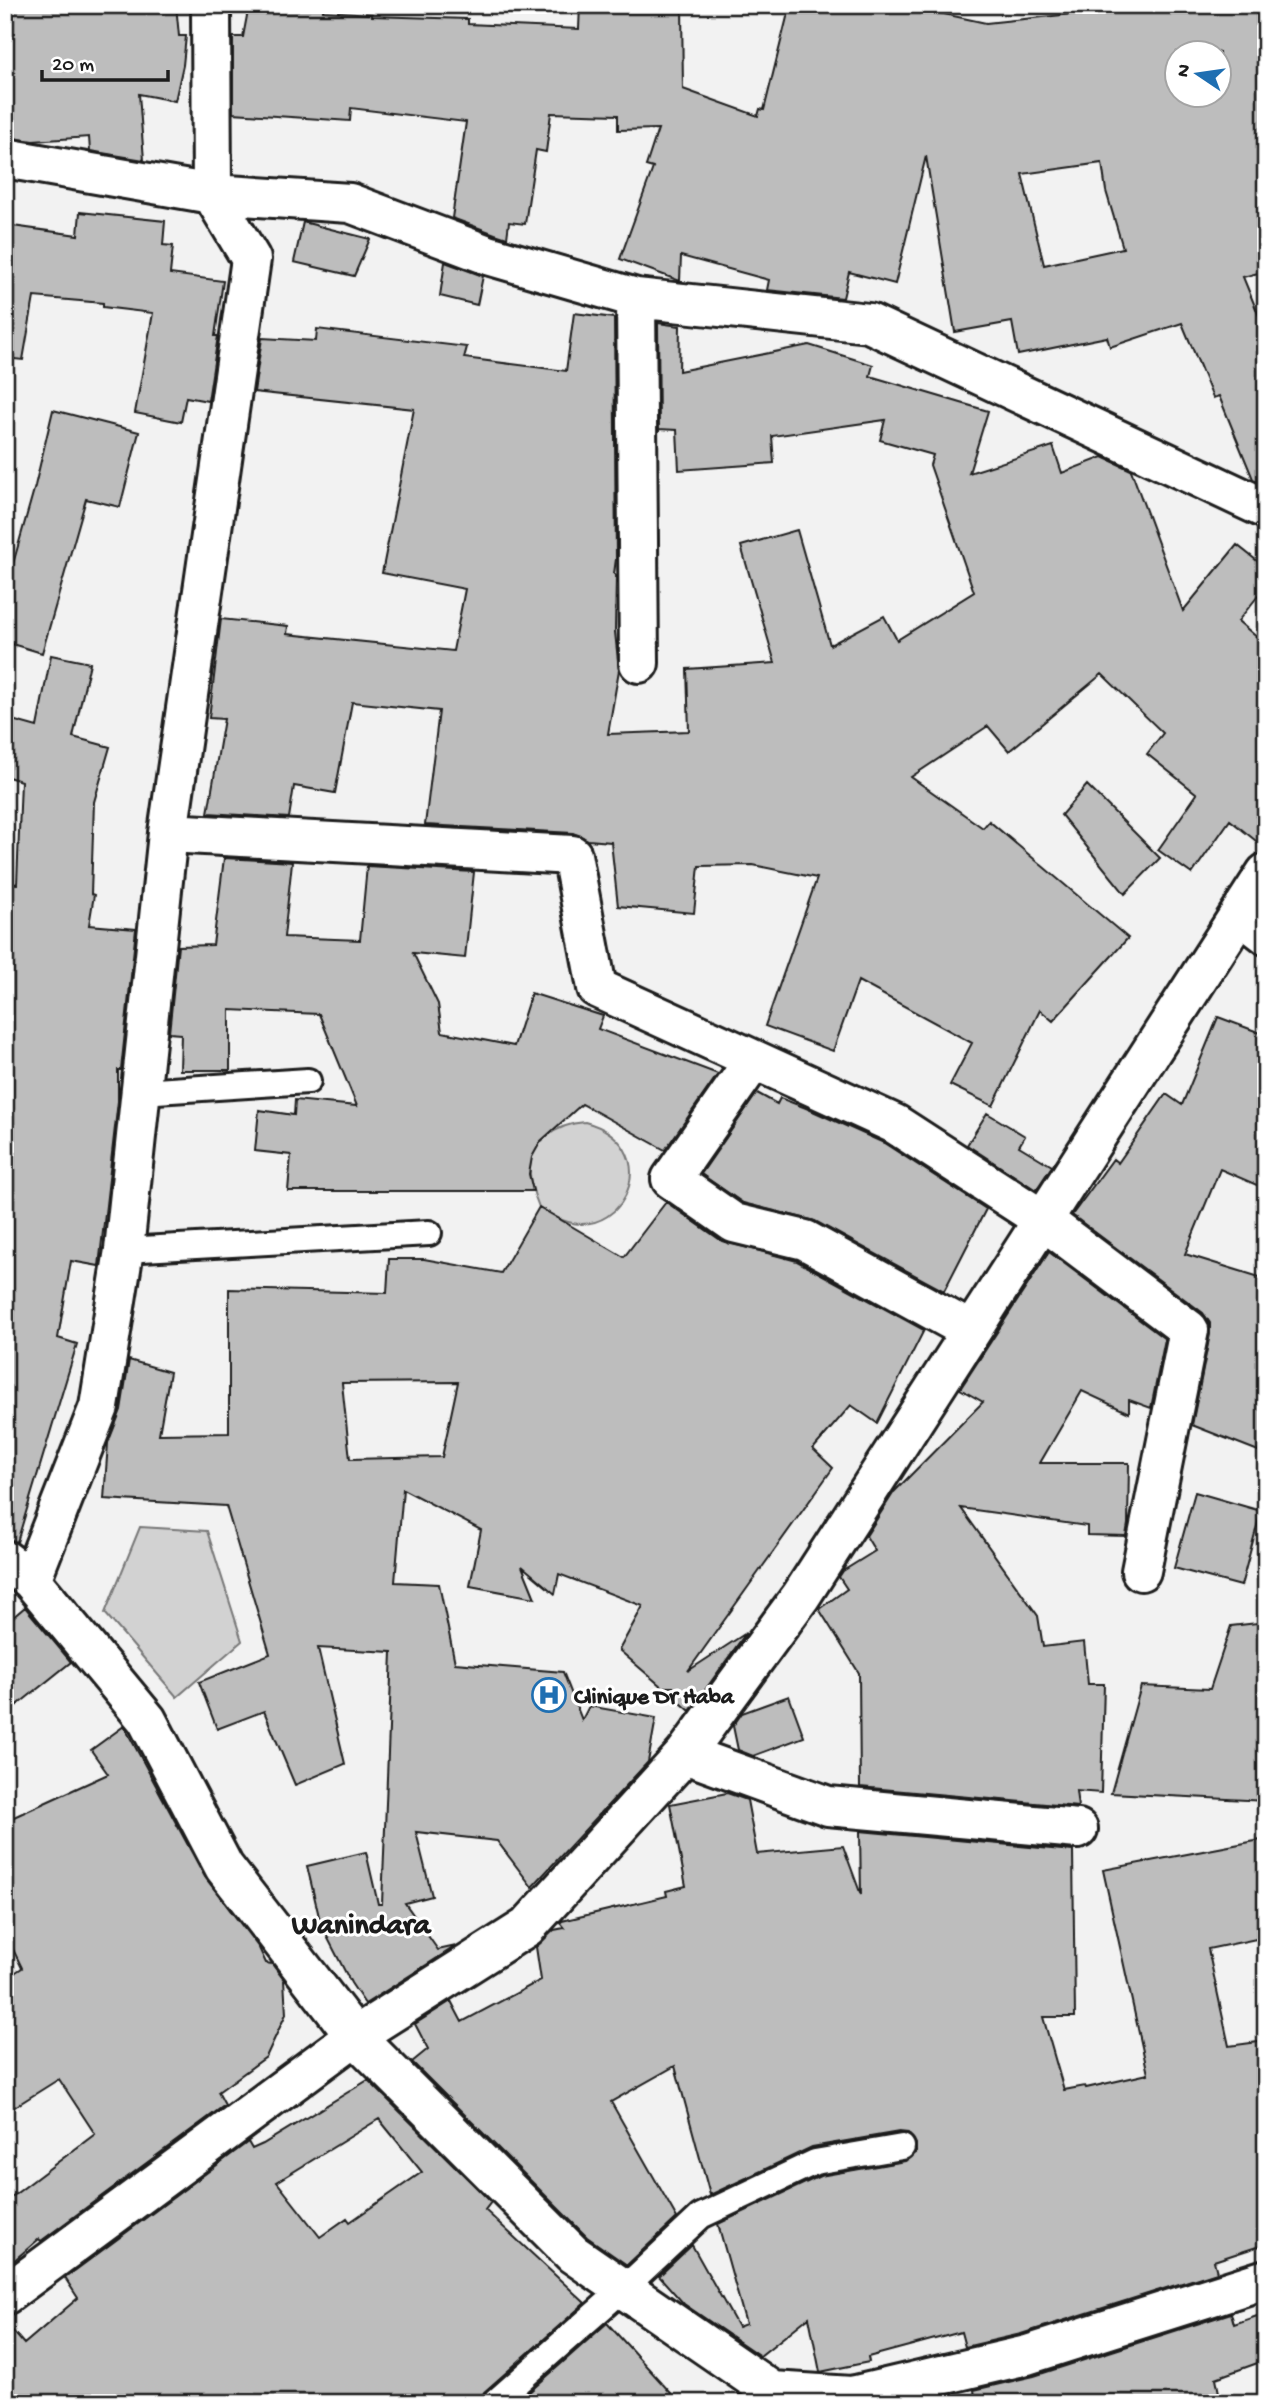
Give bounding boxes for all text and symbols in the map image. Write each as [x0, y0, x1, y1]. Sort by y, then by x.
scale bar [42, 38, 168, 82]
north arrow [1162, 38, 1232, 108]
text: 20 m [52, 54, 94, 79]
text: N [1172, 62, 1197, 80]
hospital icon: Clinique Dr Haba [530, 1676, 568, 1714]
place label: Clinique Dr Haba [574, 1685, 735, 1712]
district label: Wanindara [291, 1910, 432, 1945]

